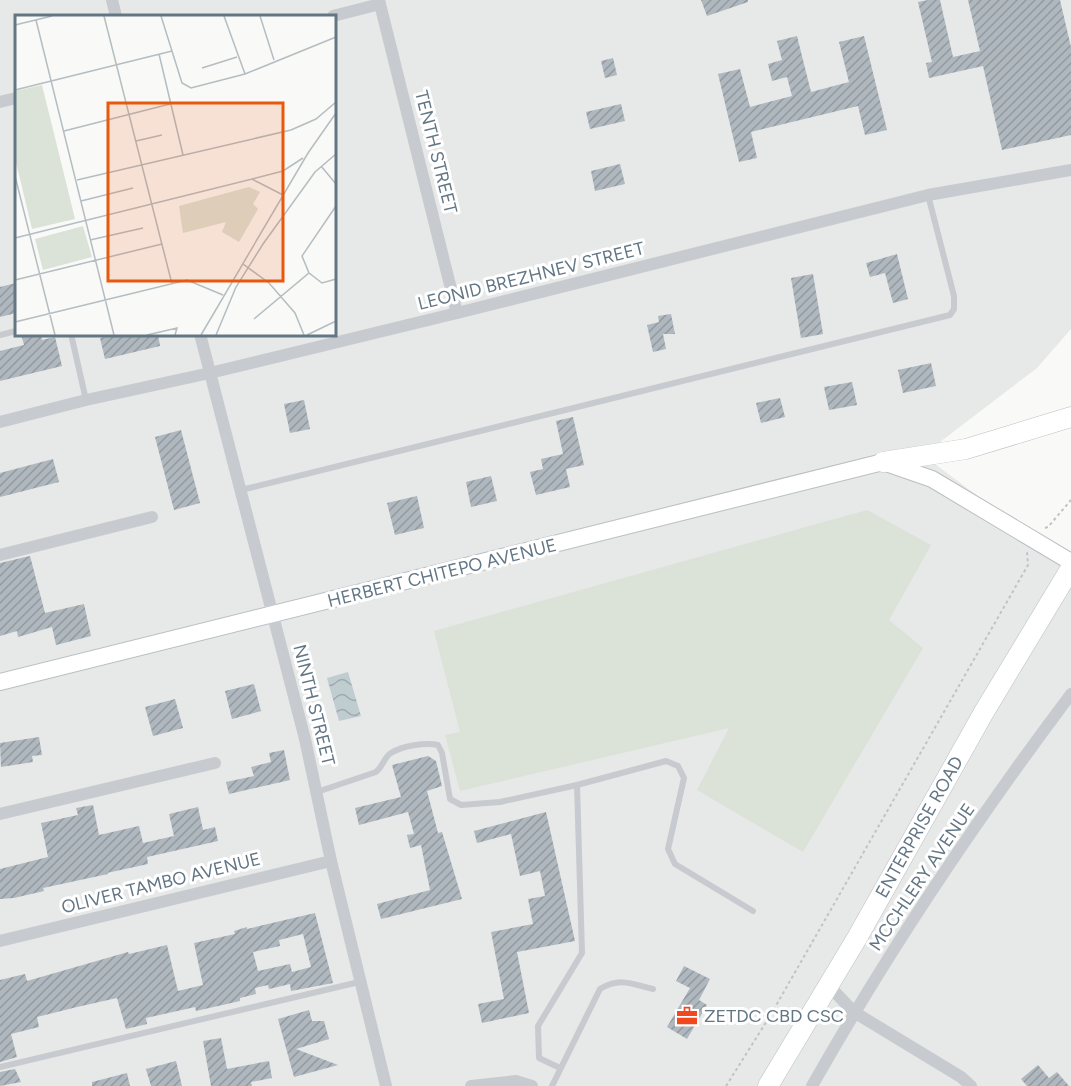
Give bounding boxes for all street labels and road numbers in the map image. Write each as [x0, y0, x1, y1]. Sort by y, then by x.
street label: TENTH STREET [410, 88, 462, 216]
street label: LEONID BREZHNEV STREET [415, 237, 647, 315]
street label: HERBERT CHITEPO AVENUE [325, 534, 559, 612]
street label: NINTH STREET [288, 642, 340, 768]
street label: ENTERPRISE ROAD [871, 752, 968, 902]
street label: MCCHLERY AVENUE [864, 799, 980, 955]
street label: OLIVER TAMBO AVENUE [59, 848, 263, 918]

